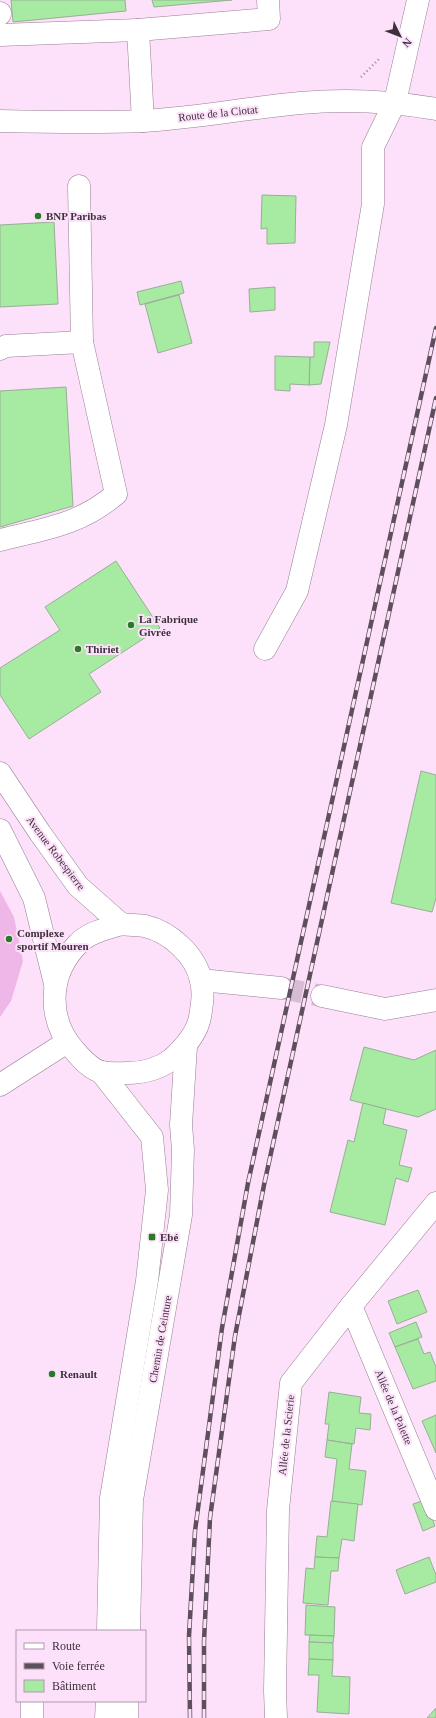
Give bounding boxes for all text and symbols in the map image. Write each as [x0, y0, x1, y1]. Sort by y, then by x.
north arrow [380, 16, 420, 56]
text: N [400, 36, 414, 50]
street label: Route de la Ciotat [178, 103, 258, 123]
place label: BNP Paribas [46, 210, 107, 222]
marker: BNP Paribas [33, 211, 43, 221]
place label: La Fabrique Givrée [139, 613, 198, 638]
marker: La Fabrique Givrée [126, 620, 136, 630]
place label: Thiriet [86, 643, 119, 655]
marker: Thiriet [73, 644, 83, 654]
street label: Avenue Robespierre [24, 814, 88, 892]
place label: Complexe sportif Mouren [17, 927, 89, 952]
marker: Complexe sportif Mouren [4, 934, 14, 944]
place label: Ebé [160, 1231, 178, 1243]
marker: Ebé [147, 1232, 157, 1242]
street label: Chemin de Ceinture [146, 1294, 174, 1384]
place label: Renault [60, 1368, 98, 1380]
street label: Allée de la Palette [373, 1368, 415, 1446]
marker: Renault [47, 1369, 57, 1379]
street label: Allée de la Scierie [276, 1394, 296, 1476]
legend [16, 1630, 146, 1702]
text: Route [52, 1639, 81, 1653]
text: Voie ferrée [52, 1659, 105, 1673]
text: Bâtiment [52, 1679, 97, 1693]

